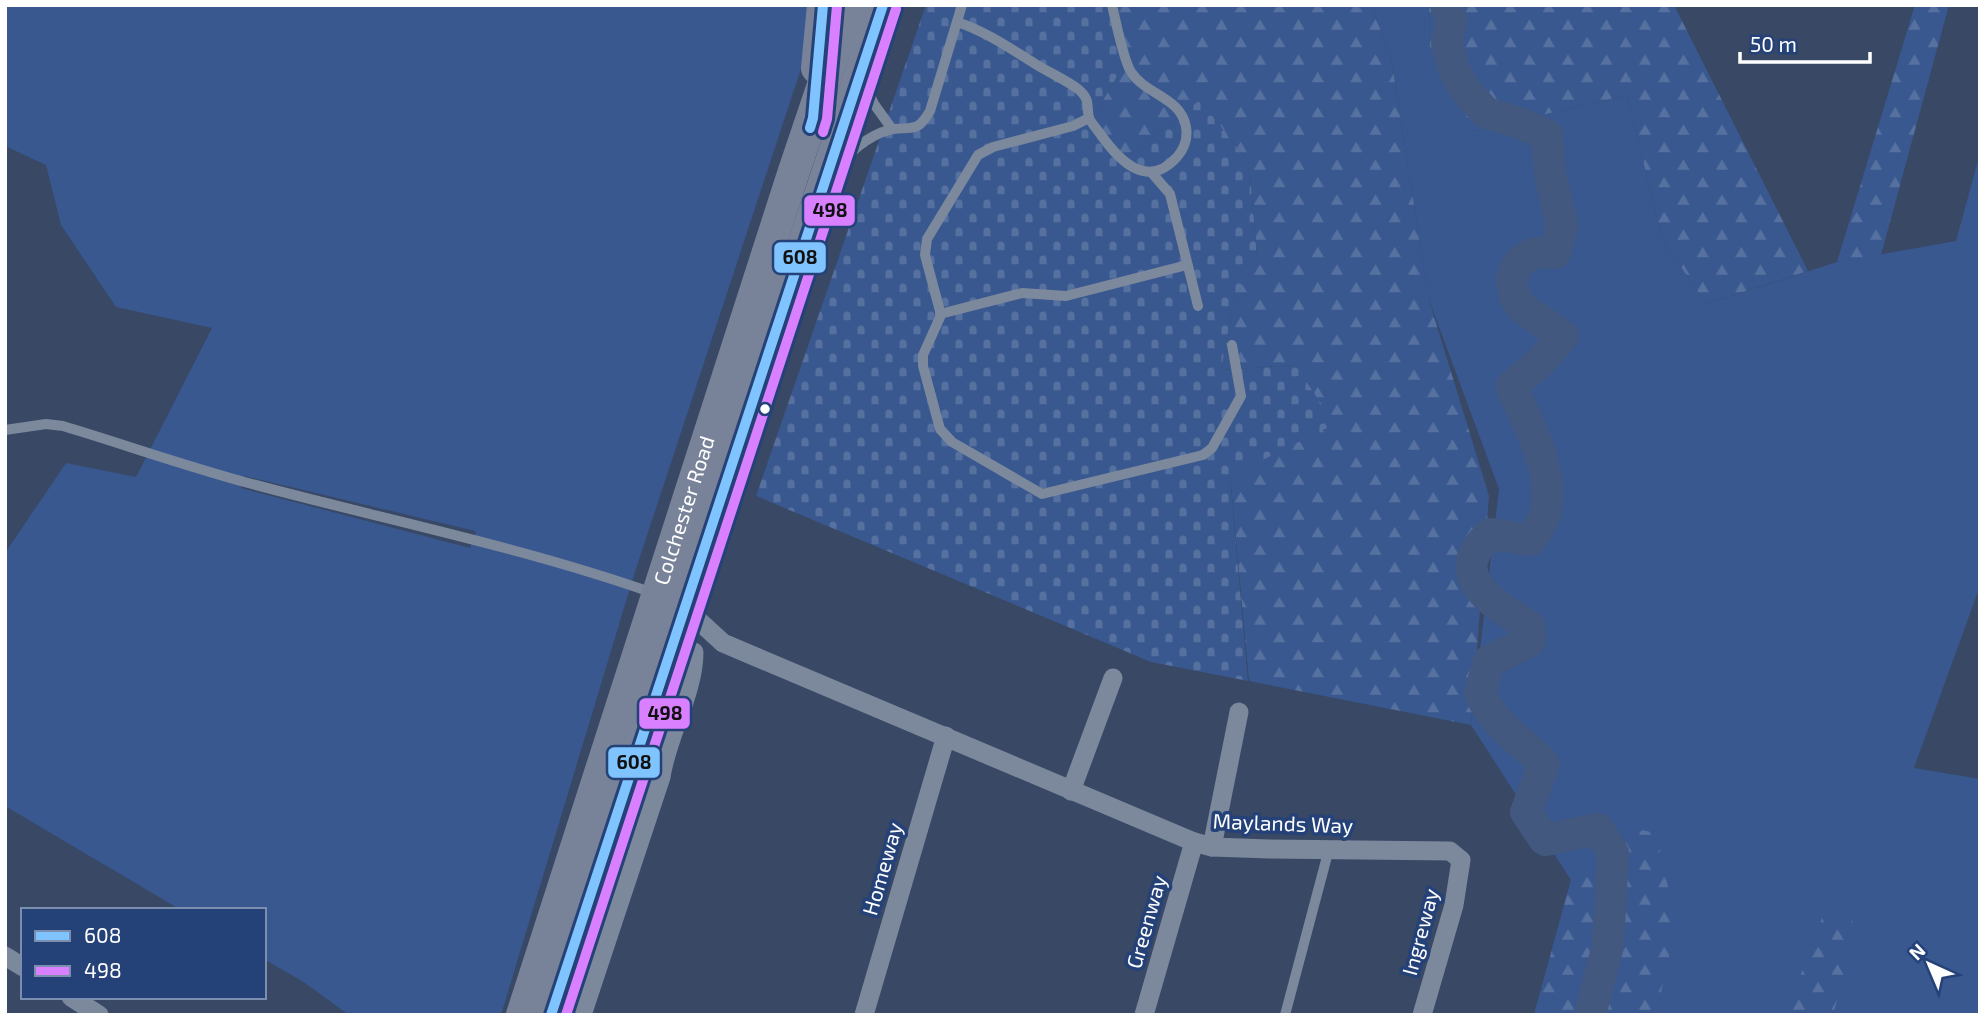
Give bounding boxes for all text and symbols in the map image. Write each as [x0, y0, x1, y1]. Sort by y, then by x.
scale bar [1740, 21, 1870, 65]
text: 50 m [1750, 31, 1797, 56]
line badge: 498 [803, 194, 856, 227]
text: 498 [812, 198, 848, 221]
line badge: 608 [773, 241, 827, 274]
text: 608 [782, 245, 818, 268]
unlabelled marker [758, 402, 772, 416]
street label: Colchester Road [647, 432, 719, 588]
line badge: 498 [638, 697, 691, 730]
text: 498 [647, 701, 683, 724]
line badge: 608 [607, 746, 661, 779]
text: 608 [616, 750, 652, 773]
street label: Maylands Way [1212, 808, 1354, 837]
street label: Homeway [856, 819, 907, 918]
street label: Greenway [1120, 872, 1171, 971]
street label: Ingreway [1396, 886, 1443, 978]
legend [21, 908, 266, 999]
text: 608 [84, 922, 121, 947]
north arrow [1894, 929, 1964, 999]
text: N [1904, 938, 1930, 964]
text: 498 [84, 957, 122, 982]

